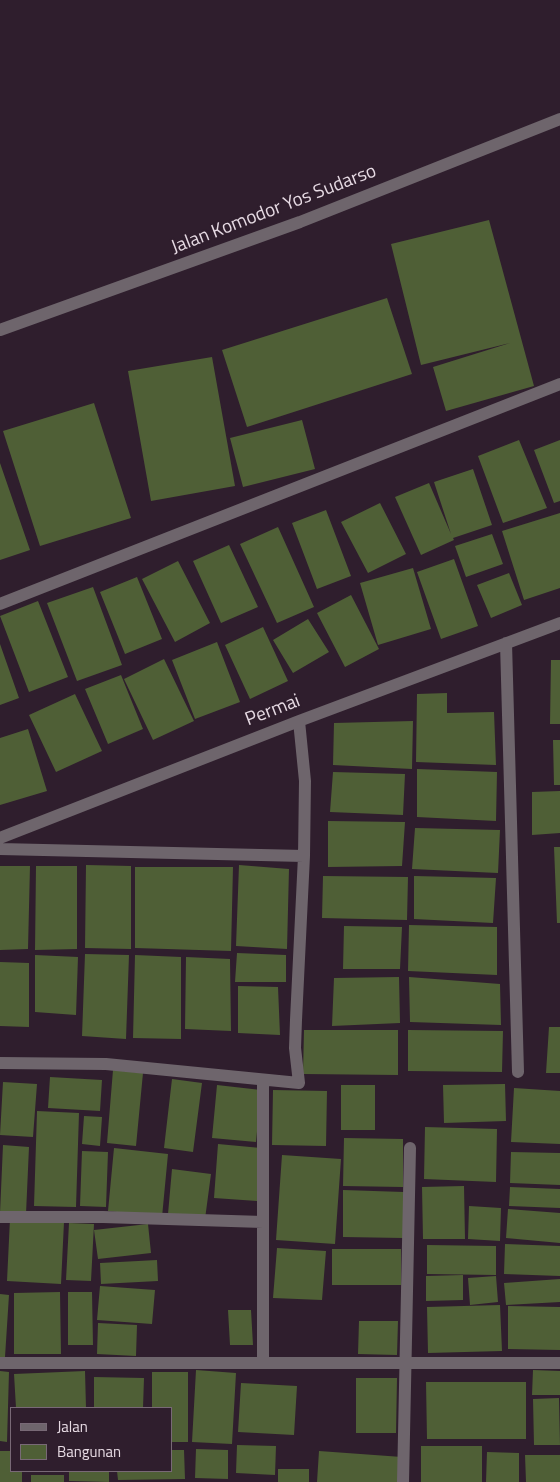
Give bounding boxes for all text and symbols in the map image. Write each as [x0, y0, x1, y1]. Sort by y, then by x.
street label: Jalan Komodor Yos Sudarso [168, 160, 380, 260]
street label: Permai [242, 690, 304, 732]
legend [10, 1407, 172, 1472]
text: Jalan [57, 1415, 88, 1438]
text: Bangunan [57, 1440, 121, 1463]

